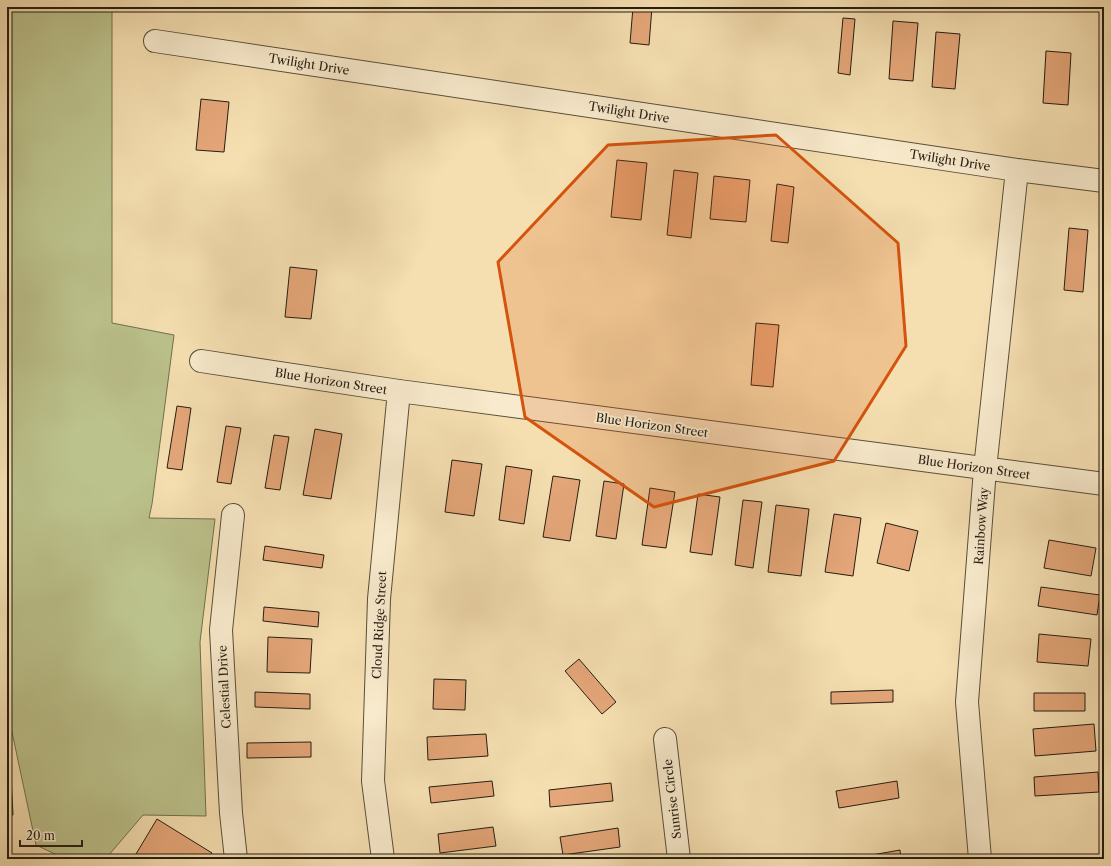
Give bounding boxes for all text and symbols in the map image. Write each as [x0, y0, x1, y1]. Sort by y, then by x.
street label: Twilight Drive [267, 50, 351, 78]
street label: Twilight Drive [587, 98, 671, 126]
street label: Twilight Drive [908, 146, 992, 174]
street label: Blue Horizon Street [274, 365, 389, 397]
street label: Blue Horizon Street [595, 410, 710, 440]
street label: Blue Horizon Street [917, 452, 1032, 482]
street label: Rainbow Way [971, 486, 991, 565]
street label: Cloud Ridge Street [369, 570, 389, 679]
street label: Celestial Drive [214, 645, 234, 729]
street label: Sunrise Circle [660, 758, 684, 840]
scale bar [20, 822, 82, 848]
text: 20 m [26, 828, 55, 843]

